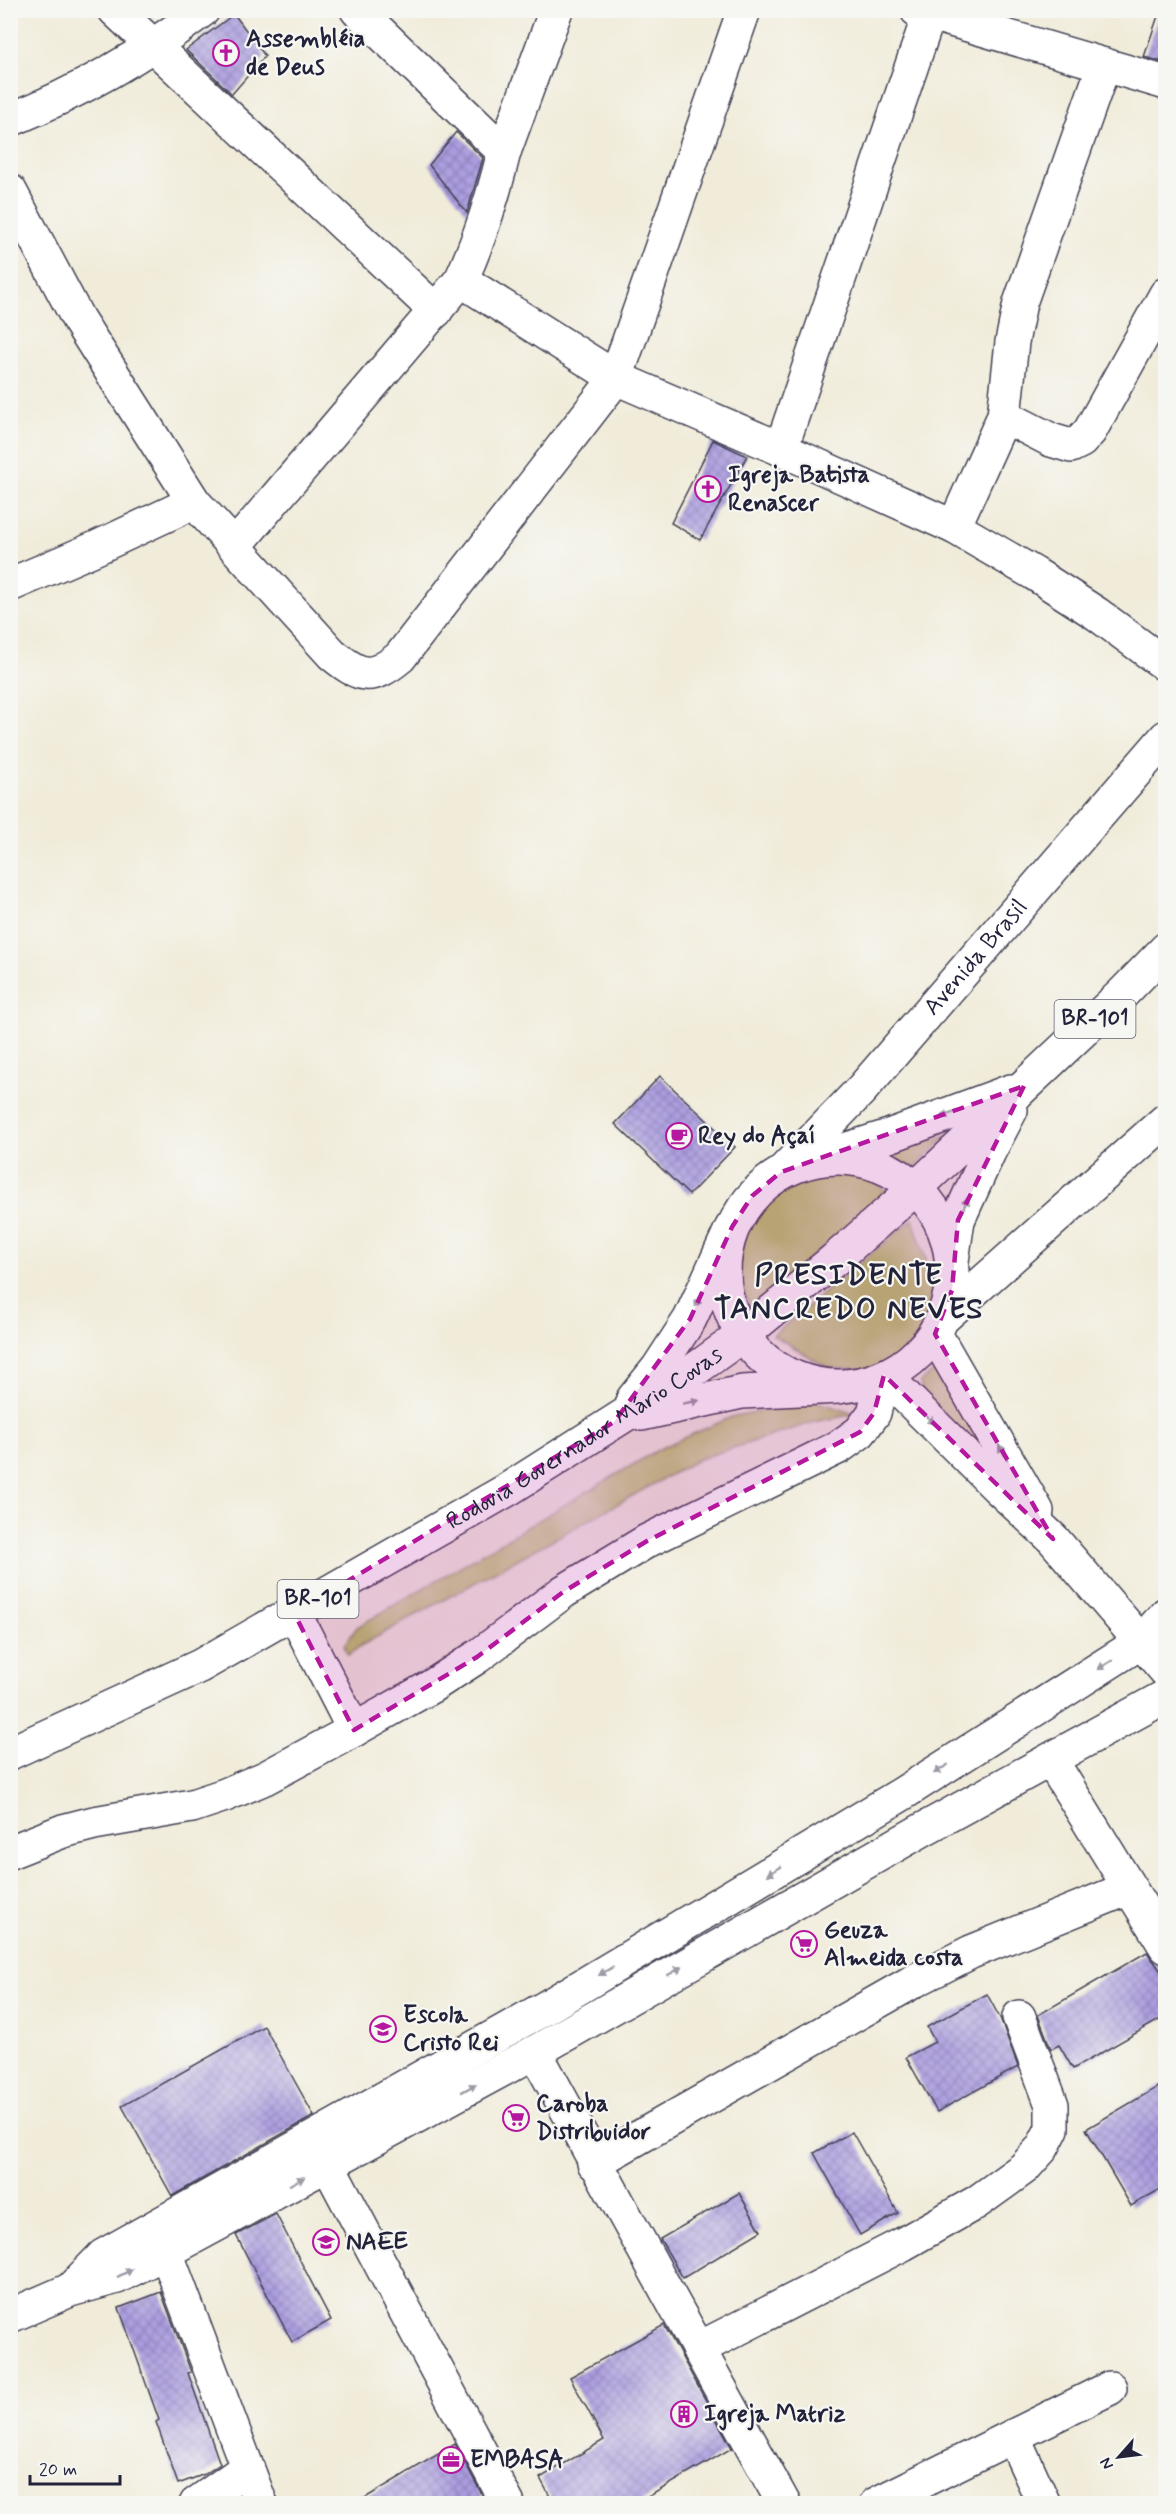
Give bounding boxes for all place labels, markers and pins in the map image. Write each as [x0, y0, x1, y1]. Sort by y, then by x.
place label: Assembléia de Deus [246, 24, 366, 83]
church icon: Assembléia de Deus [211, 38, 241, 68]
place label: Igreja Batista Renascer [728, 460, 870, 519]
church icon: Igreja Batista Renascer [693, 474, 723, 504]
cafe icon: Rey do Açaí [664, 1121, 694, 1151]
place label: Rey do Açaí [698, 1121, 816, 1152]
place label: Geuza Almeida costa [824, 1915, 963, 1974]
supermarket icon: Geuza Almeida costa [789, 1929, 819, 1959]
place label: Escola Cristo Rei [403, 2000, 499, 2059]
school or university icon: Escola Cristo Rei [368, 2014, 398, 2044]
place label: Caroba Distribuidor [536, 2089, 651, 2148]
supermarket icon: Caroba Distribuidor [501, 2103, 531, 2133]
school or university icon: NAEE [311, 2227, 341, 2257]
place label: NAEE [346, 2227, 408, 2258]
building icon: Igreja Matriz [669, 2399, 699, 2429]
place label: Igreja Matriz [704, 2399, 846, 2431]
office icon: EMBASA [436, 2445, 466, 2475]
place label: EMBASA [470, 2445, 564, 2476]

